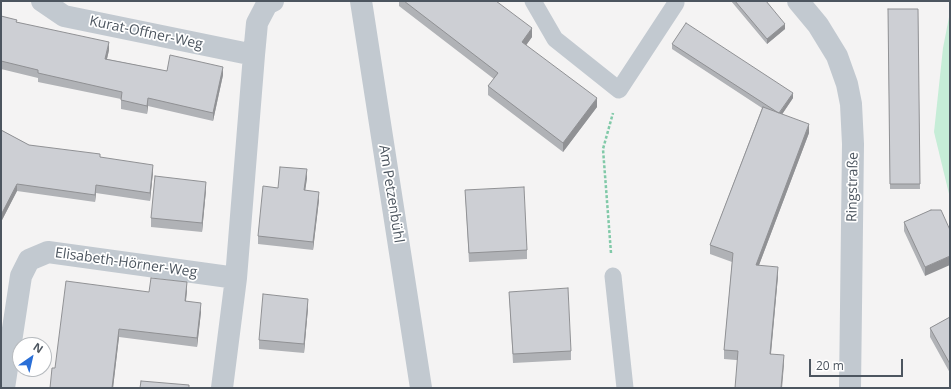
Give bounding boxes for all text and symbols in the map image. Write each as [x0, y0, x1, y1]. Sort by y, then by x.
street label: Kurat-Offner-Weg [88, 13, 204, 53]
street label: Am Petzenbühl [375, 144, 407, 244]
street label: Ringstraße [844, 152, 862, 222]
street label: Elisabeth-Hörner-Weg [54, 245, 198, 281]
north arrow [12, 337, 52, 377]
text: N [31, 339, 46, 356]
scale bar [811, 351, 905, 377]
text: 20 m [816, 357, 844, 374]

